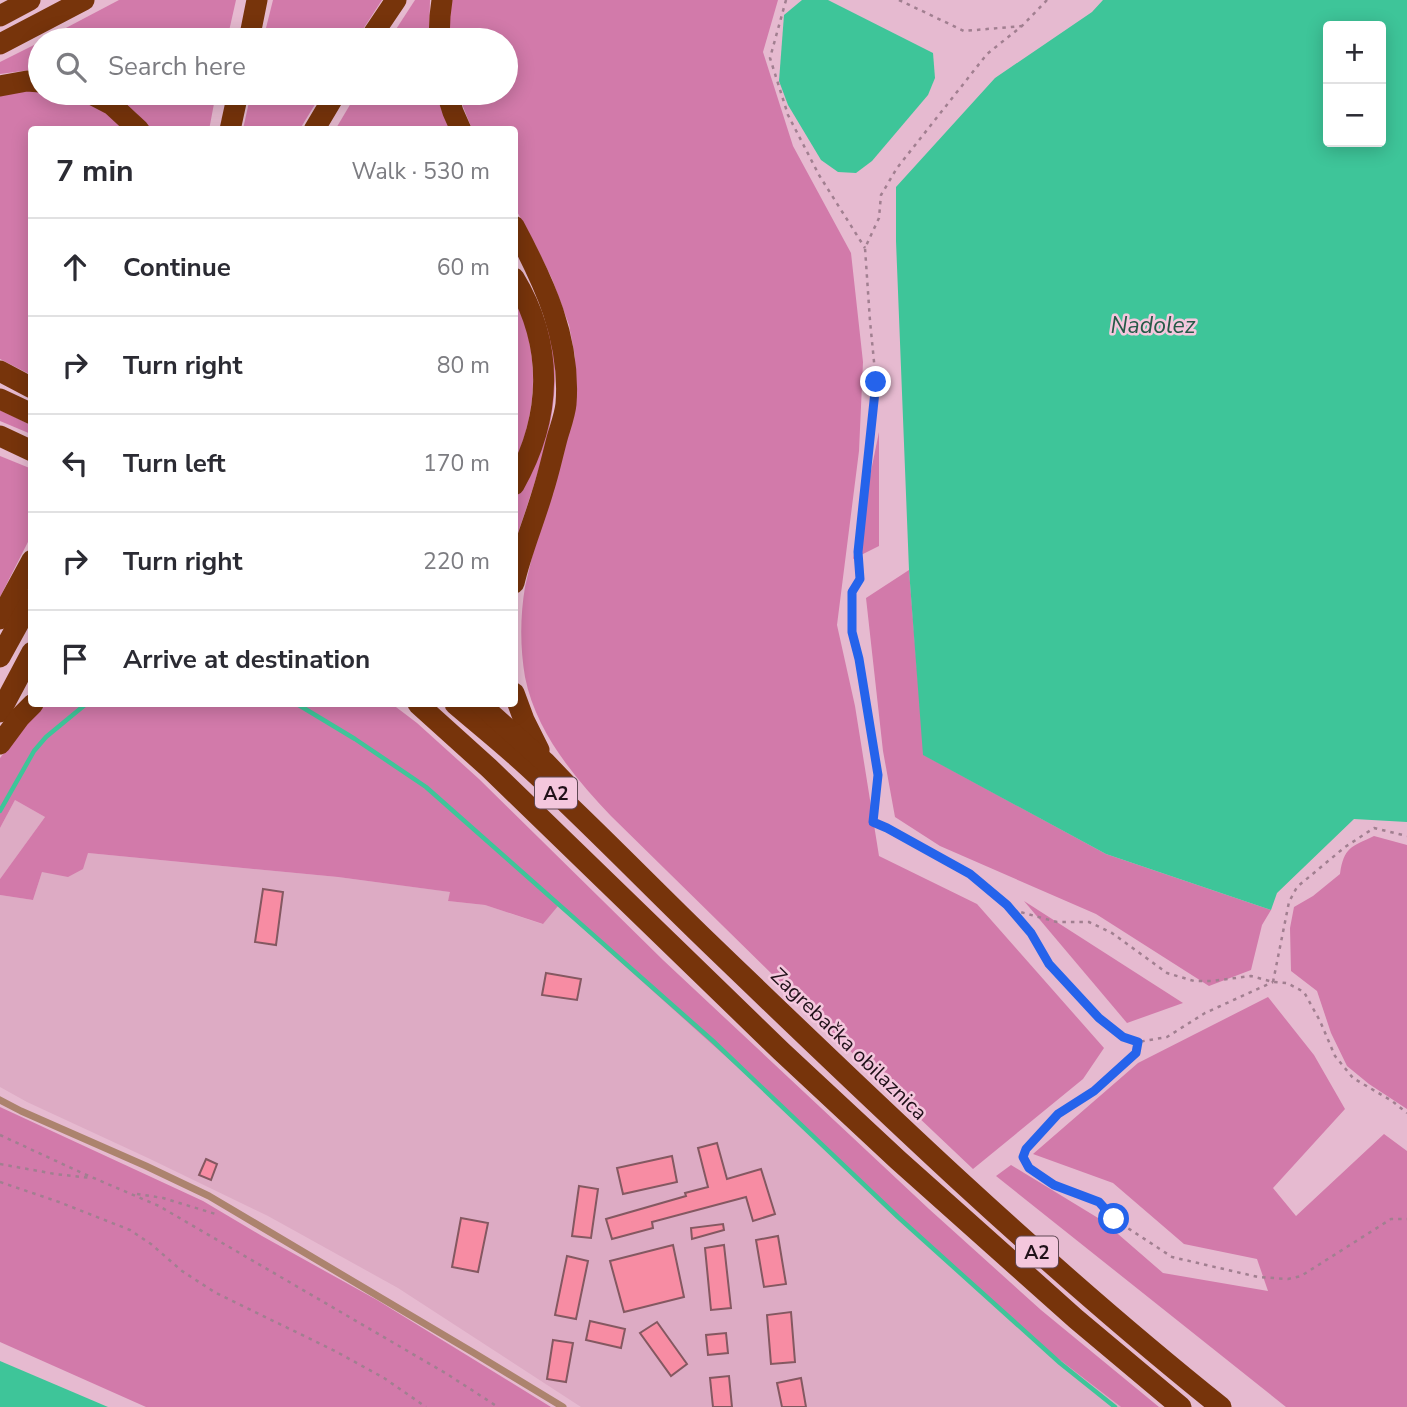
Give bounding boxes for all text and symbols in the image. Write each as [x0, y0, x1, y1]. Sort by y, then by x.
map controls [1323, 21, 1386, 147]
button: + [1323, 21, 1386, 84]
search box [28, 28, 518, 105]
icon: search [52, 48, 90, 86]
text: Search here [108, 49, 246, 84]
button: − [1323, 84, 1386, 147]
text: 7 min [56, 151, 134, 192]
text: Walk · 530 m [351, 156, 490, 187]
icon: ahead [56, 248, 94, 286]
text: Continue [123, 250, 231, 285]
text: 60 m [437, 252, 490, 283]
water label: Nadolez [1111, 310, 1196, 341]
icon: right [56, 346, 94, 384]
text: Turn right [123, 348, 242, 383]
text: 80 m [437, 350, 490, 381]
route end [860, 366, 891, 397]
icon: left [56, 444, 94, 482]
text: Turn left [123, 446, 226, 481]
text: 170 m [423, 448, 490, 479]
icon: right [56, 542, 94, 580]
text: Turn right [123, 544, 242, 579]
text: 220 m [423, 546, 490, 577]
icon: arrive [56, 640, 94, 678]
text: Arrive at destination [123, 642, 370, 677]
road number: A2 [535, 778, 577, 808]
street label: Zagrebačka obilaznica [765, 962, 933, 1126]
route start [1098, 1203, 1129, 1234]
road number: A2 [1016, 1236, 1058, 1268]

